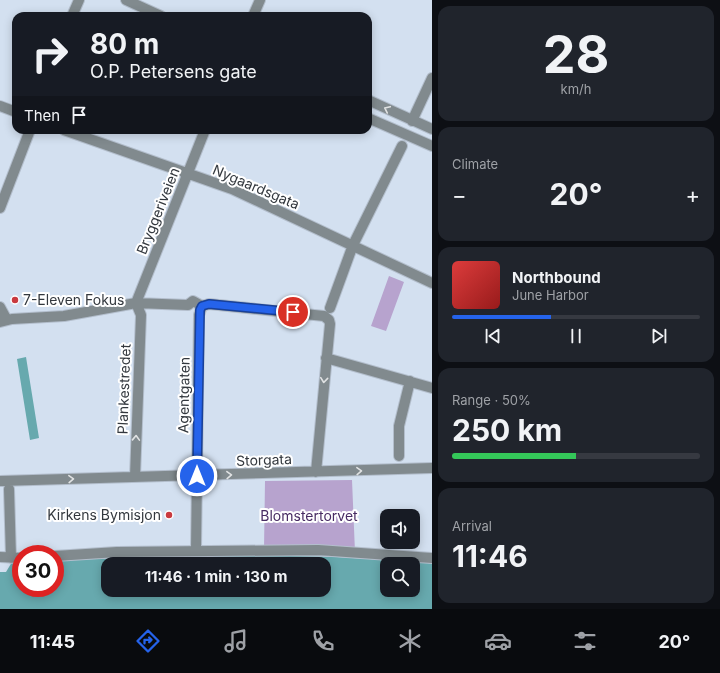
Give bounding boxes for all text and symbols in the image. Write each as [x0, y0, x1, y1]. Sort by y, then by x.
text: 28 [543, 23, 609, 86]
text: 80 m [90, 27, 159, 61]
icon: right [24, 28, 76, 80]
text: O.P. Petersens gate [90, 61, 257, 82]
text: km/h [561, 81, 591, 97]
icon: arrive [68, 104, 90, 126]
text: Then [24, 106, 60, 125]
one-way arrow [384, 106, 392, 114]
text: Climate [452, 156, 498, 172]
street label: Nygaardsgata [210, 161, 302, 212]
street label: Bryggeriveien [132, 165, 183, 257]
text: 20° [550, 176, 602, 212]
text: − [452, 182, 467, 208]
text: + [685, 182, 700, 208]
text: Northbound [512, 268, 601, 287]
text: June Harbor [512, 287, 589, 303]
place label: 7-Eleven Fokus [23, 291, 124, 308]
marker: 7-Eleven Fokus [10, 295, 20, 305]
pin [276, 295, 310, 329]
icon: arrive [282, 301, 304, 323]
icon: previous [482, 325, 504, 347]
icon: pause [565, 325, 587, 347]
icon: next [648, 325, 670, 347]
street label: Plankestredet [113, 343, 134, 434]
street label: Agentgaten [174, 357, 193, 433]
one-way arrow [319, 377, 328, 383]
text: Range · 50% [452, 392, 531, 408]
text: 250 km [452, 412, 562, 448]
one-way arrow [132, 435, 141, 441]
street label: Storgata [236, 450, 292, 469]
position arrow [176, 455, 218, 497]
one-way arrow [356, 466, 362, 475]
one-way arrow [226, 471, 232, 479]
one-way arrow [68, 475, 74, 483]
place label: Kirkens Bymisjon [47, 506, 161, 523]
park label: Blomstertorvet [260, 507, 358, 524]
map controls [380, 509, 420, 597]
button: sound [380, 509, 420, 549]
marker: Kirkens Bymisjon [164, 510, 174, 520]
text: Arrival [452, 518, 492, 534]
text: 11:46 [452, 538, 528, 574]
speed limit sign: 30 [12, 545, 64, 597]
button: search [380, 557, 420, 597]
text: 11:46 · 1 min · 130 m [145, 567, 287, 586]
icon: directions [134, 627, 162, 655]
icon: music [222, 627, 250, 655]
icon: phone [309, 627, 337, 655]
icon: climate [396, 627, 424, 655]
icon: car [484, 627, 512, 655]
icon: filters [571, 627, 599, 655]
text: 11:45 [30, 631, 75, 652]
text: 20° [659, 631, 690, 652]

